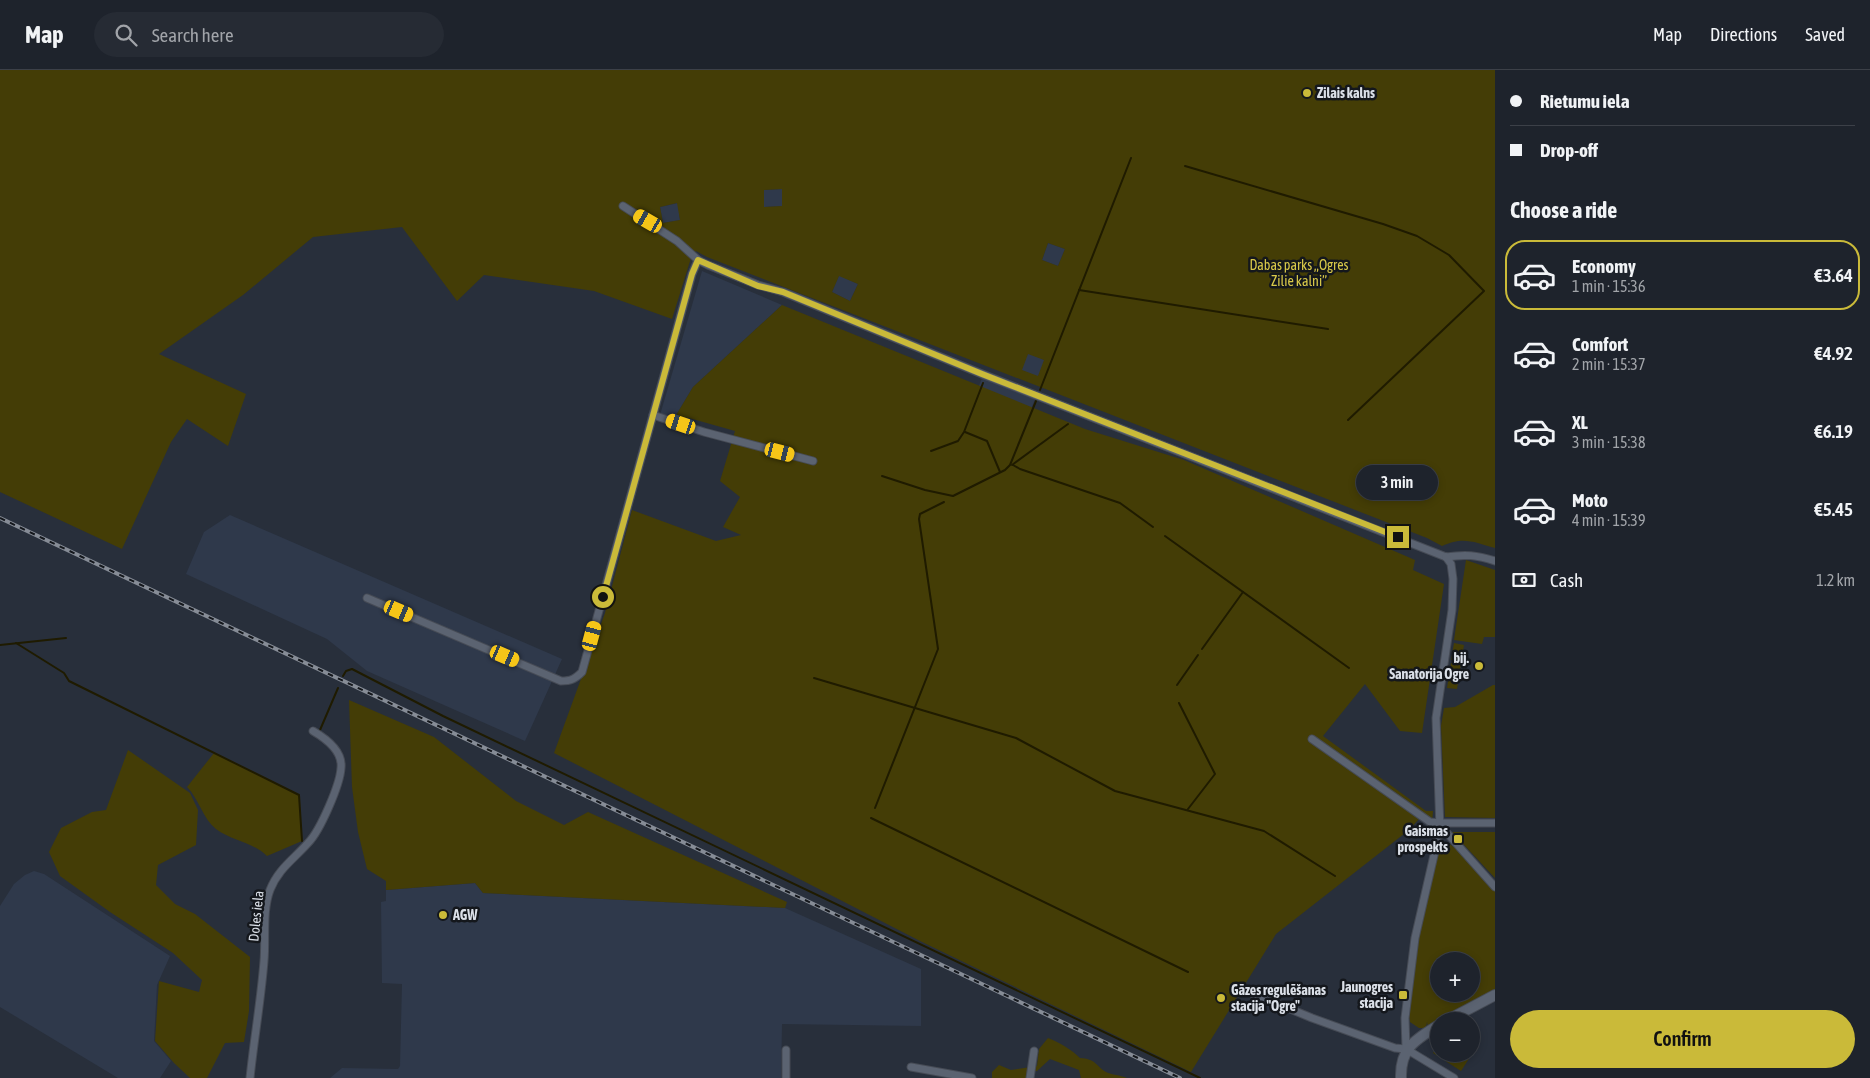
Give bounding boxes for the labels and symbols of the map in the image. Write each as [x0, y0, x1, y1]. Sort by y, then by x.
place label: Zilais kalns [1317, 85, 1375, 101]
marker: Zilais kalns [1301, 87, 1313, 99]
car [631, 207, 664, 235]
park label: Dabas parks „Ogres Zilie kalni” [1249, 257, 1349, 289]
car [664, 412, 697, 436]
car [763, 441, 796, 463]
callout: 3 min [1357, 464, 1439, 500]
route end [1387, 526, 1409, 548]
route start [592, 586, 614, 608]
car [382, 598, 415, 624]
car [580, 620, 603, 652]
car [488, 643, 521, 669]
place label: bij. Sanatorija Ogre [1389, 650, 1469, 682]
marker: bij. Sanatorija Ogre [1473, 660, 1485, 672]
place label: Gaismas prospekts [1398, 823, 1448, 855]
marker: Gaismas prospekts [1452, 833, 1464, 845]
street label: Doles iela [245, 890, 267, 942]
place label: AGW [452, 907, 478, 923]
marker: AGW [437, 909, 449, 921]
place label: Jaunogres stacija [1339, 979, 1393, 1011]
place label: Gāzes regulēšanas stacija "Ogre" [1231, 982, 1326, 1014]
marker: Jaunogres stacija [1397, 989, 1409, 1001]
marker: Gāzes regulēšanas stacija "Ogre" [1215, 992, 1227, 1004]

